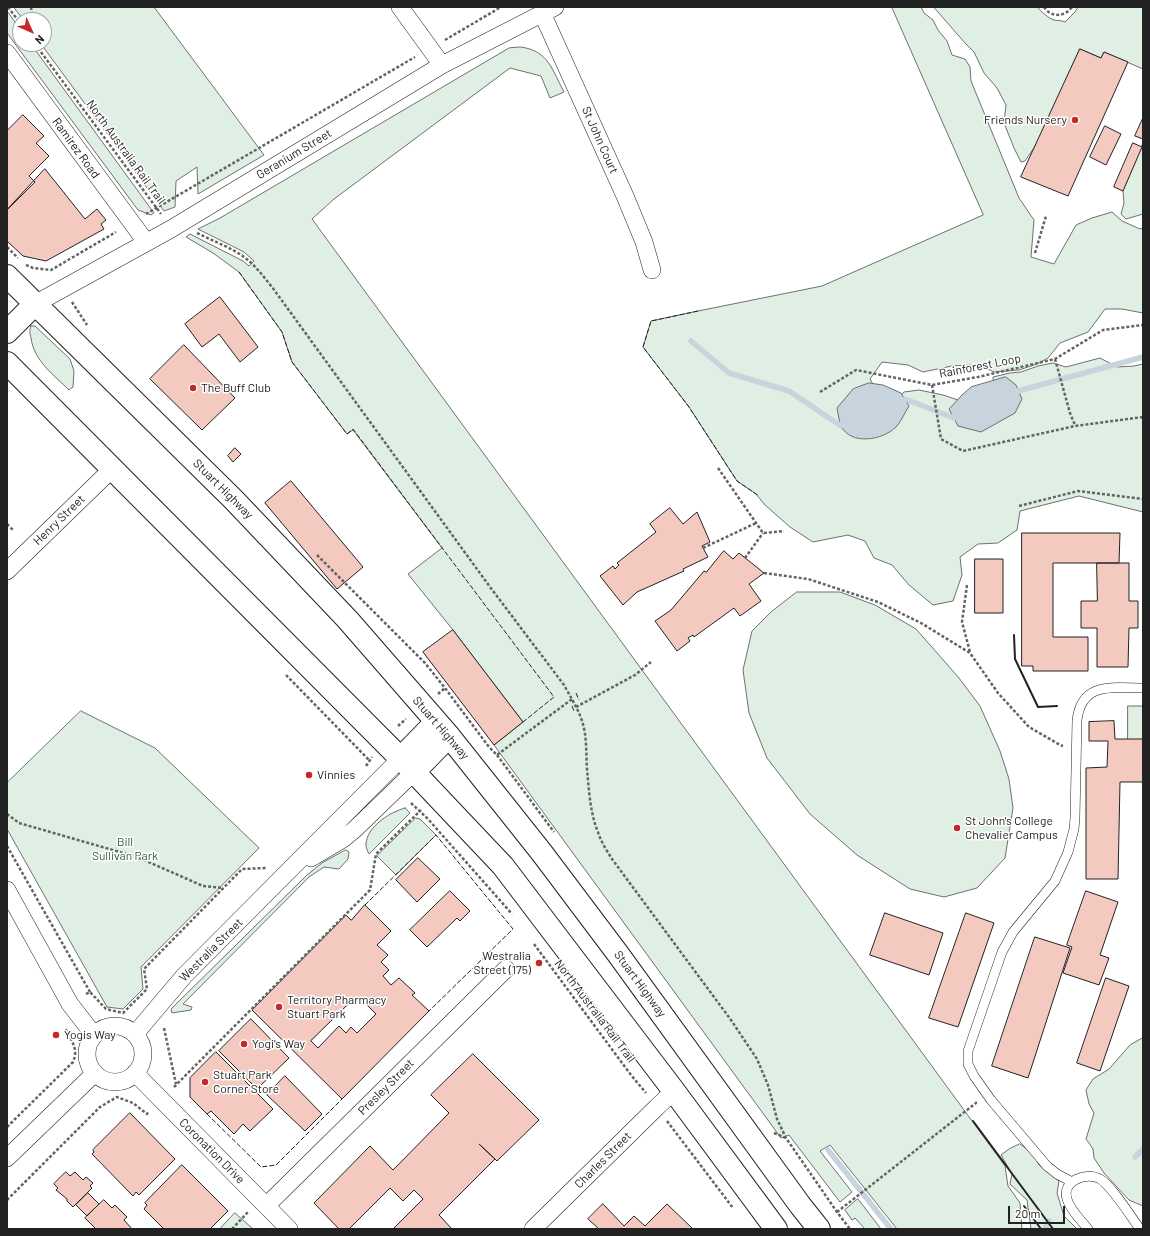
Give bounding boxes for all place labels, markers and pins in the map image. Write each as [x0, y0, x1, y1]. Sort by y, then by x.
place label: Friends Nursery [984, 113, 1067, 127]
marker: Friends Nursery [1070, 115, 1080, 125]
place label: The Buff Club [201, 381, 271, 395]
marker: The Buff Club [188, 383, 198, 393]
place label: Vinnies [317, 768, 355, 782]
marker: Vinnies [304, 770, 314, 780]
place label: St John's College Chevalier Campus [965, 814, 1058, 842]
marker: St John's College Chevalier Campus [952, 823, 962, 833]
place label: Westralia Street (175) [474, 949, 531, 977]
marker: Westralia Street (175) [534, 958, 544, 968]
place label: Territory Pharmacy Stuart Park [287, 993, 386, 1021]
marker: Territory Pharmacy Stuart Park [274, 1002, 284, 1012]
place label: Yogis Way [64, 1028, 116, 1042]
marker: Yogis Way [51, 1030, 61, 1040]
place label: Yogi's Way [252, 1037, 305, 1051]
marker: Yogi's Way [239, 1039, 249, 1049]
place label: Stuart Park Corner Store [213, 1068, 279, 1096]
marker: Stuart Park Corner Store [200, 1077, 210, 1087]

